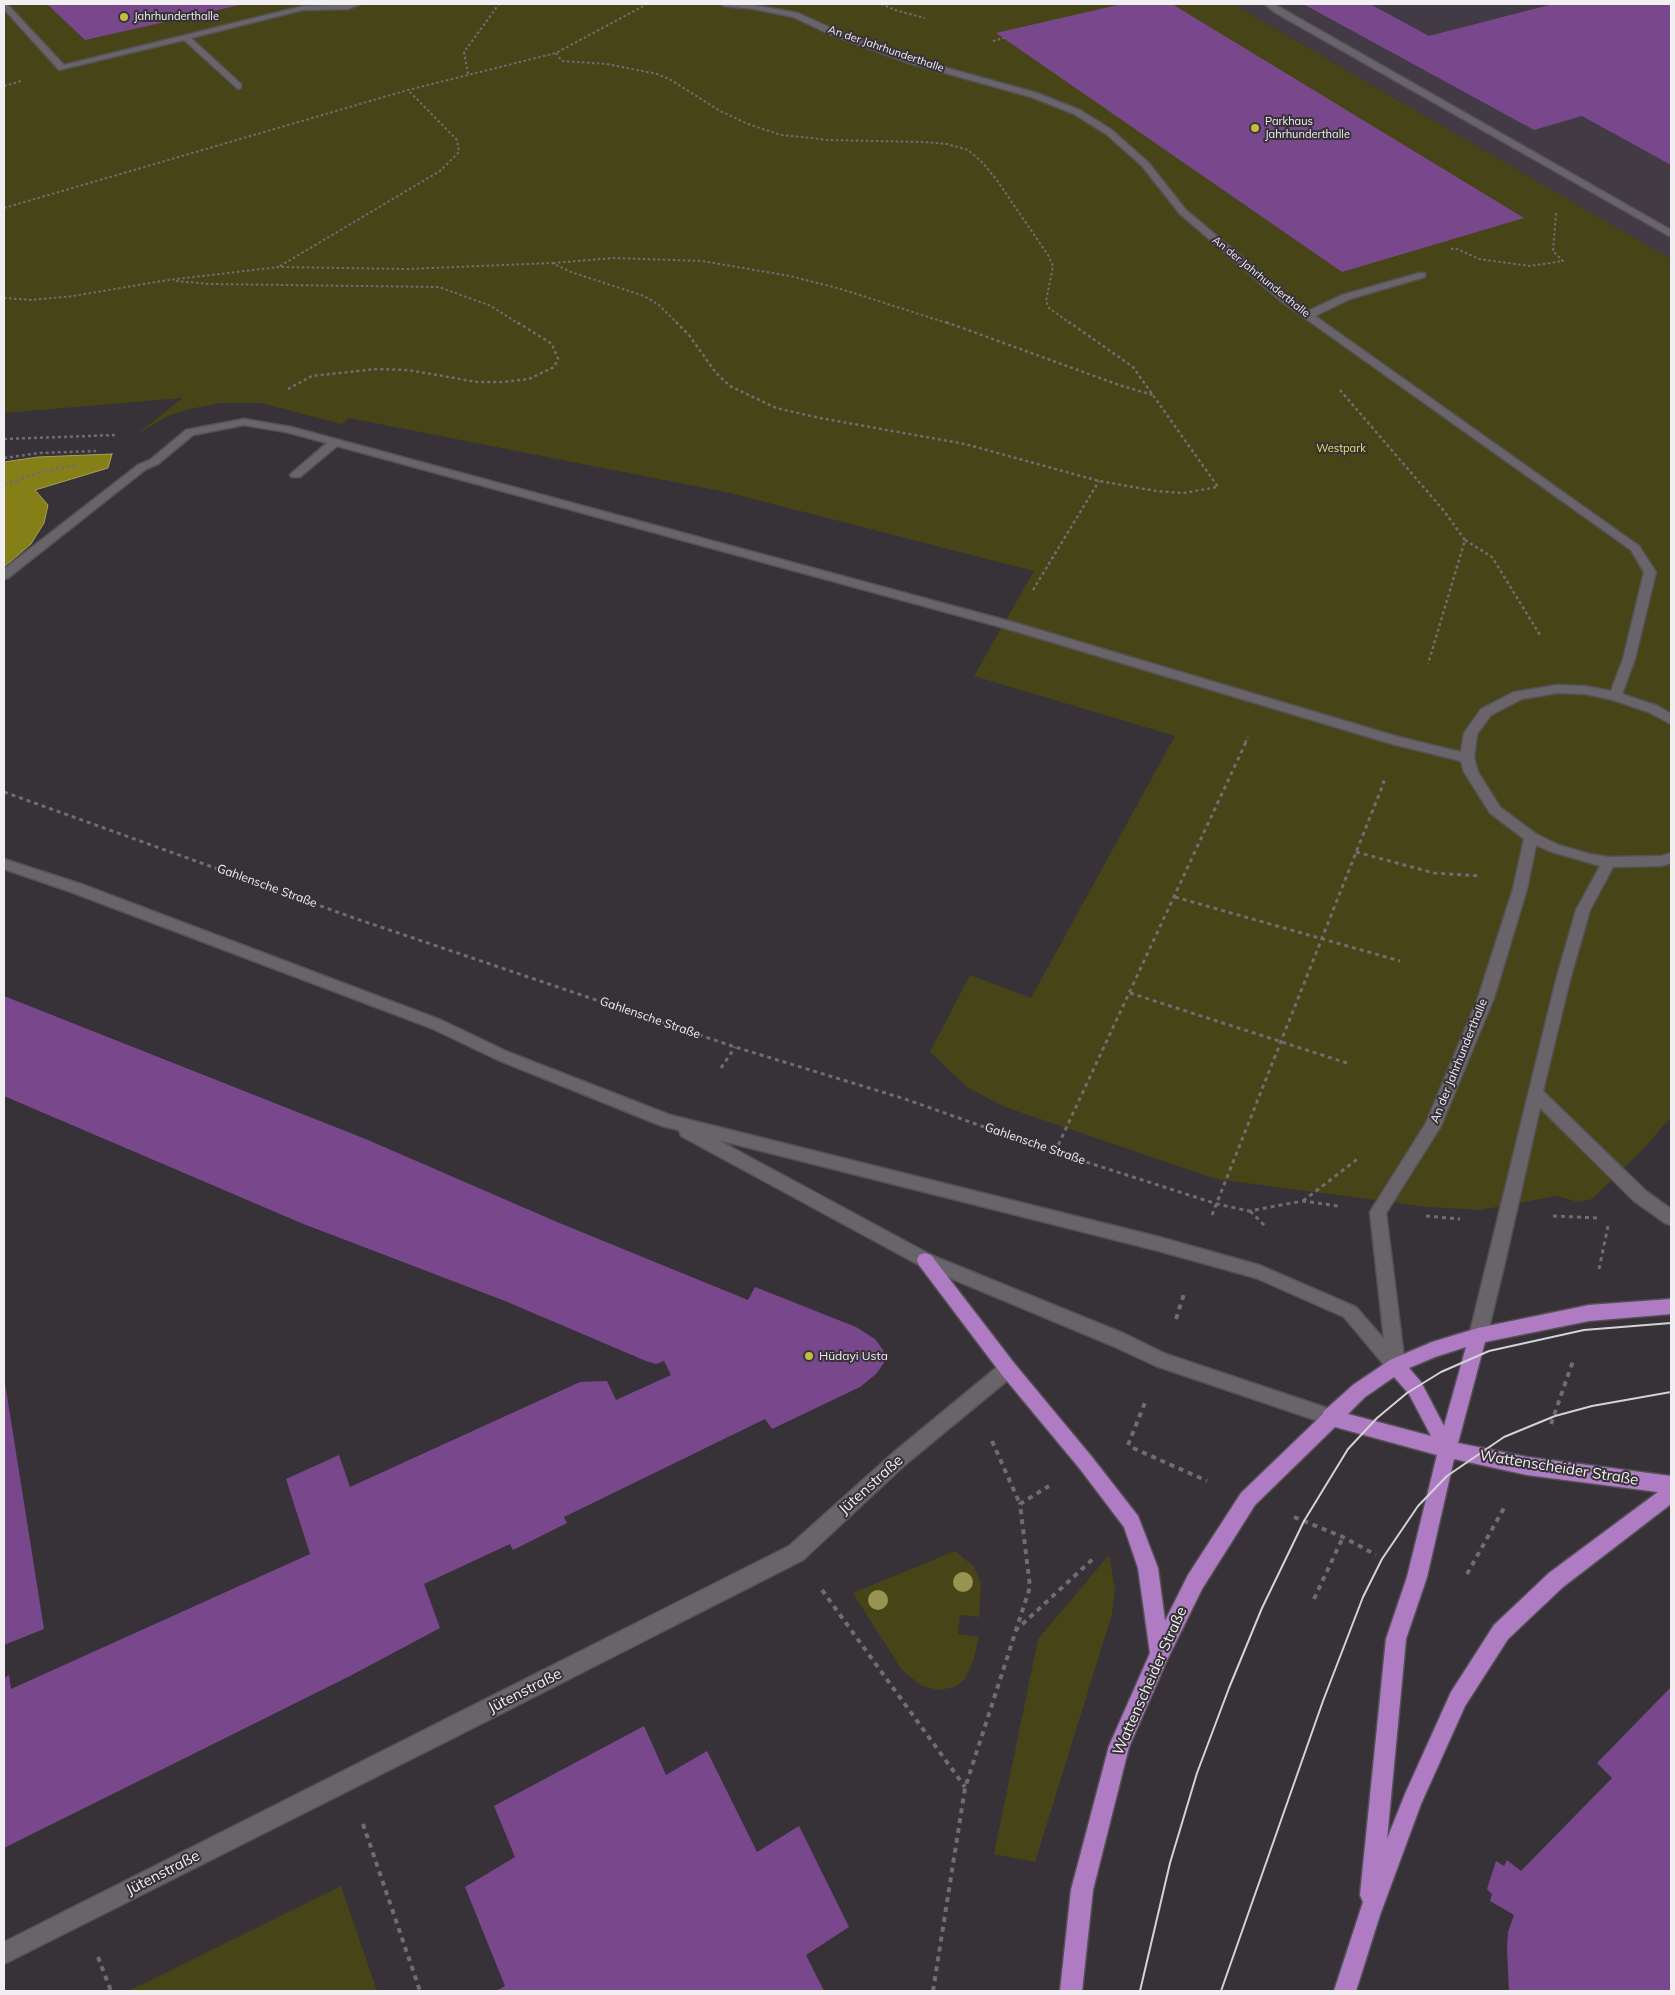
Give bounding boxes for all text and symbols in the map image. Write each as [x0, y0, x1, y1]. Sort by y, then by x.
place label: Jahrhunderthalle [134, 10, 219, 24]
marker: Jahrhunderthalle [118, 11, 130, 23]
street label: An der Jahrhunderthalle [826, 23, 946, 75]
place label: Parkhaus Jahrhunderthalle [1265, 115, 1350, 141]
marker: Parkhaus Jahrhunderthalle [1249, 122, 1261, 134]
street label: An der Jahrhunderthalle [1210, 234, 1312, 320]
park label: Westpark [1316, 442, 1366, 456]
street label: Gahlensche Straße [215, 861, 319, 911]
street label: Gahlensche Straße [598, 994, 702, 1042]
street label: An der Jahrhunderthalle [1427, 997, 1491, 1125]
street label: Gahlensche Straße [983, 1120, 1087, 1168]
place label: Hüdayi Usta [819, 1349, 888, 1363]
marker: Hüdayi Usta [803, 1350, 815, 1362]
street label: Wattenscheider Straße [1478, 1447, 1640, 1489]
street label: Jütenstraße [835, 1451, 907, 1519]
street label: Wattenscheider Straße [1109, 1604, 1191, 1758]
street label: Jütenstraße [485, 1665, 565, 1717]
street label: Jütenstraße [123, 1847, 203, 1899]

